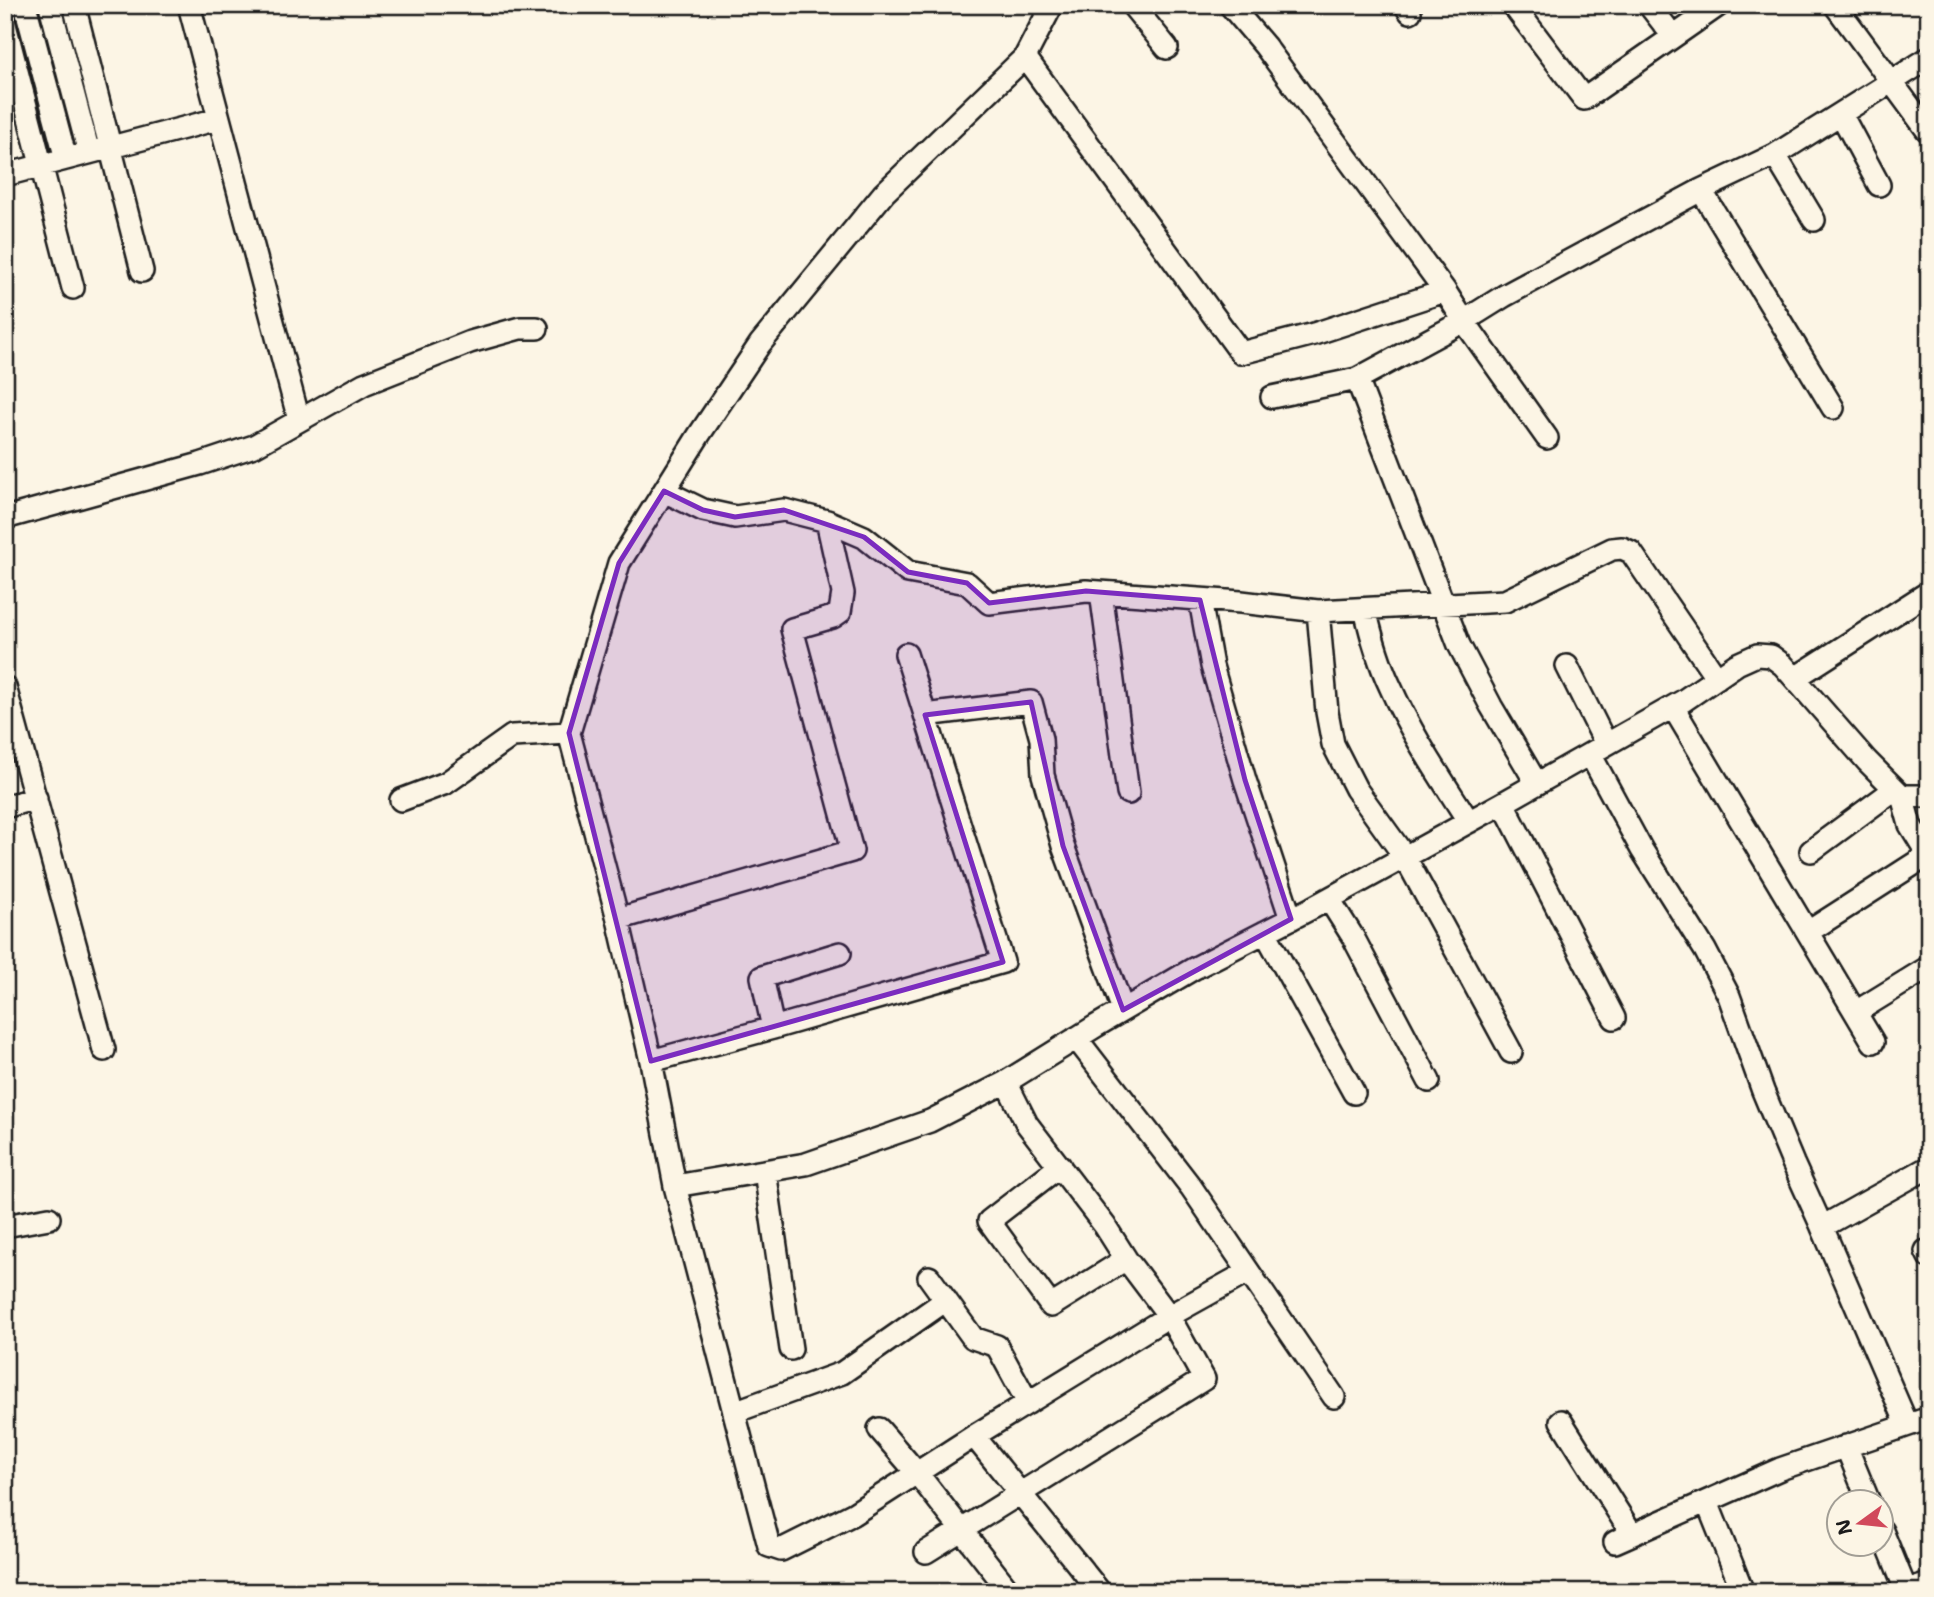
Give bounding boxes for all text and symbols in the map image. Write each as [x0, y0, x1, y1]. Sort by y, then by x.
north arrow [1826, 1488, 1896, 1558]
text: N [1830, 1517, 1858, 1538]

